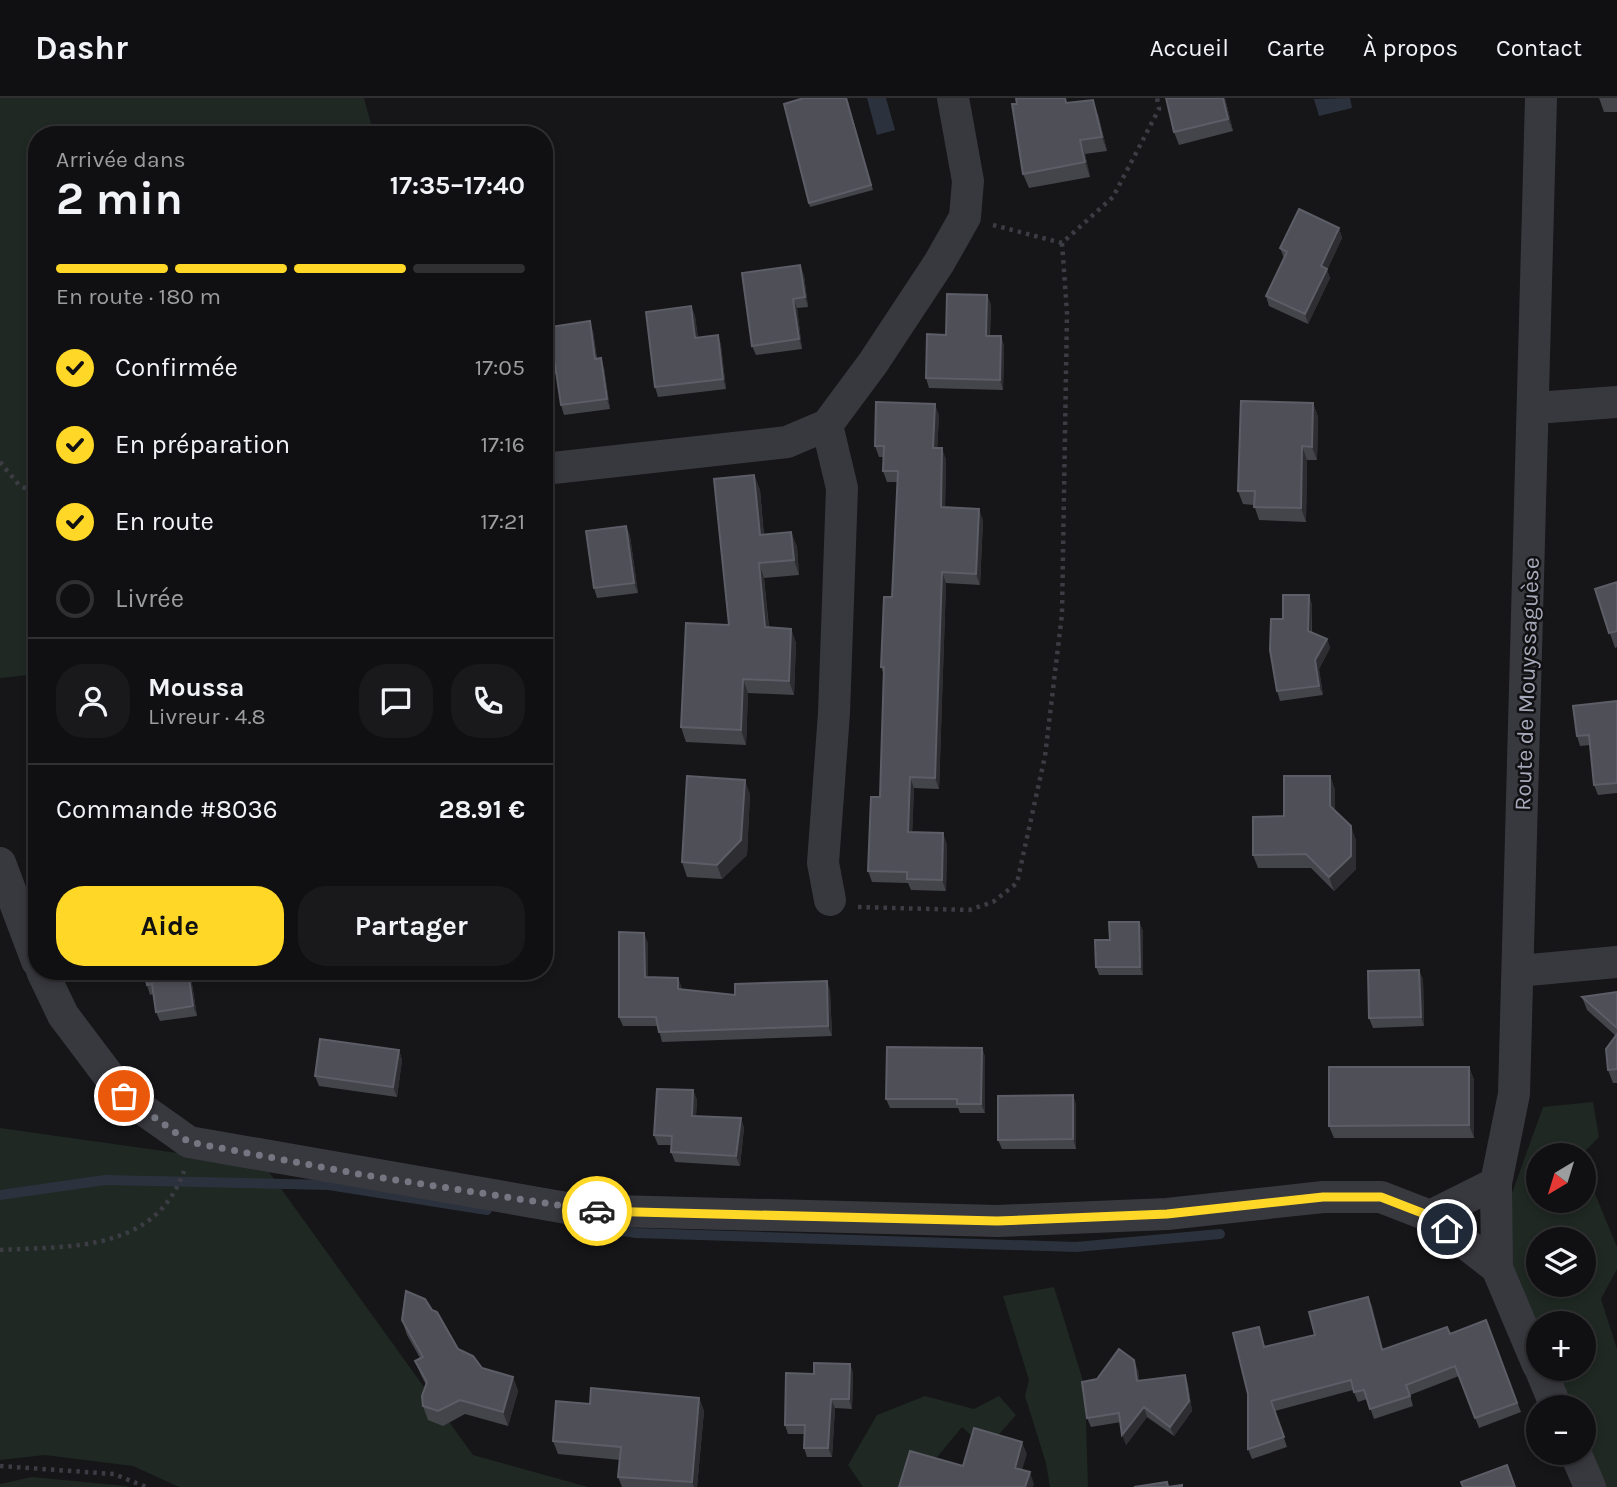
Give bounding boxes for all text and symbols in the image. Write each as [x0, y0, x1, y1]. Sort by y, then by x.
text: Dashr [35, 29, 128, 67]
text: Accueil [1150, 34, 1229, 62]
text: Carte [1267, 34, 1325, 62]
text: À propos [1363, 34, 1458, 62]
text: Contact [1496, 34, 1582, 62]
text: Arrivée dans [56, 146, 186, 173]
text: 17:35–17:40 [390, 170, 525, 201]
text: 2 min [56, 172, 183, 226]
text: En route · 180 m [56, 283, 221, 310]
icon: check [56, 349, 94, 387]
text: Confirmée [115, 352, 238, 383]
text: 17:05 [475, 354, 525, 381]
icon: check [56, 426, 94, 464]
text: En préparation [115, 429, 290, 460]
text: 17:16 [481, 431, 525, 458]
icon: check [56, 503, 94, 541]
text: En route [115, 506, 214, 537]
text: 17:21 [480, 508, 525, 535]
street label: Route de Mouyssaguèse [1509, 557, 1545, 811]
text: Livrée [115, 583, 184, 614]
button: person [56, 664, 130, 738]
button: chat [359, 664, 433, 738]
button: phone [451, 664, 525, 738]
text: Moussa [148, 672, 244, 703]
text: Livreur · 4.8 [148, 703, 266, 730]
text: Commande #8036 [56, 794, 278, 825]
text: 28.91 € [439, 794, 525, 825]
button: Aide [56, 886, 284, 966]
button: Partager [298, 886, 525, 966]
pin [94, 1066, 154, 1126]
icon: bag [105, 1077, 143, 1115]
north arrow [1526, 1143, 1596, 1213]
map controls [1526, 1143, 1596, 1465]
courier [562, 1176, 632, 1246]
icon: car [578, 1192, 616, 1230]
pin [1417, 1199, 1477, 1259]
icon: home [1428, 1210, 1466, 1248]
button: layers [1526, 1227, 1596, 1297]
button: + [1526, 1311, 1596, 1381]
button: − [1526, 1395, 1596, 1465]

